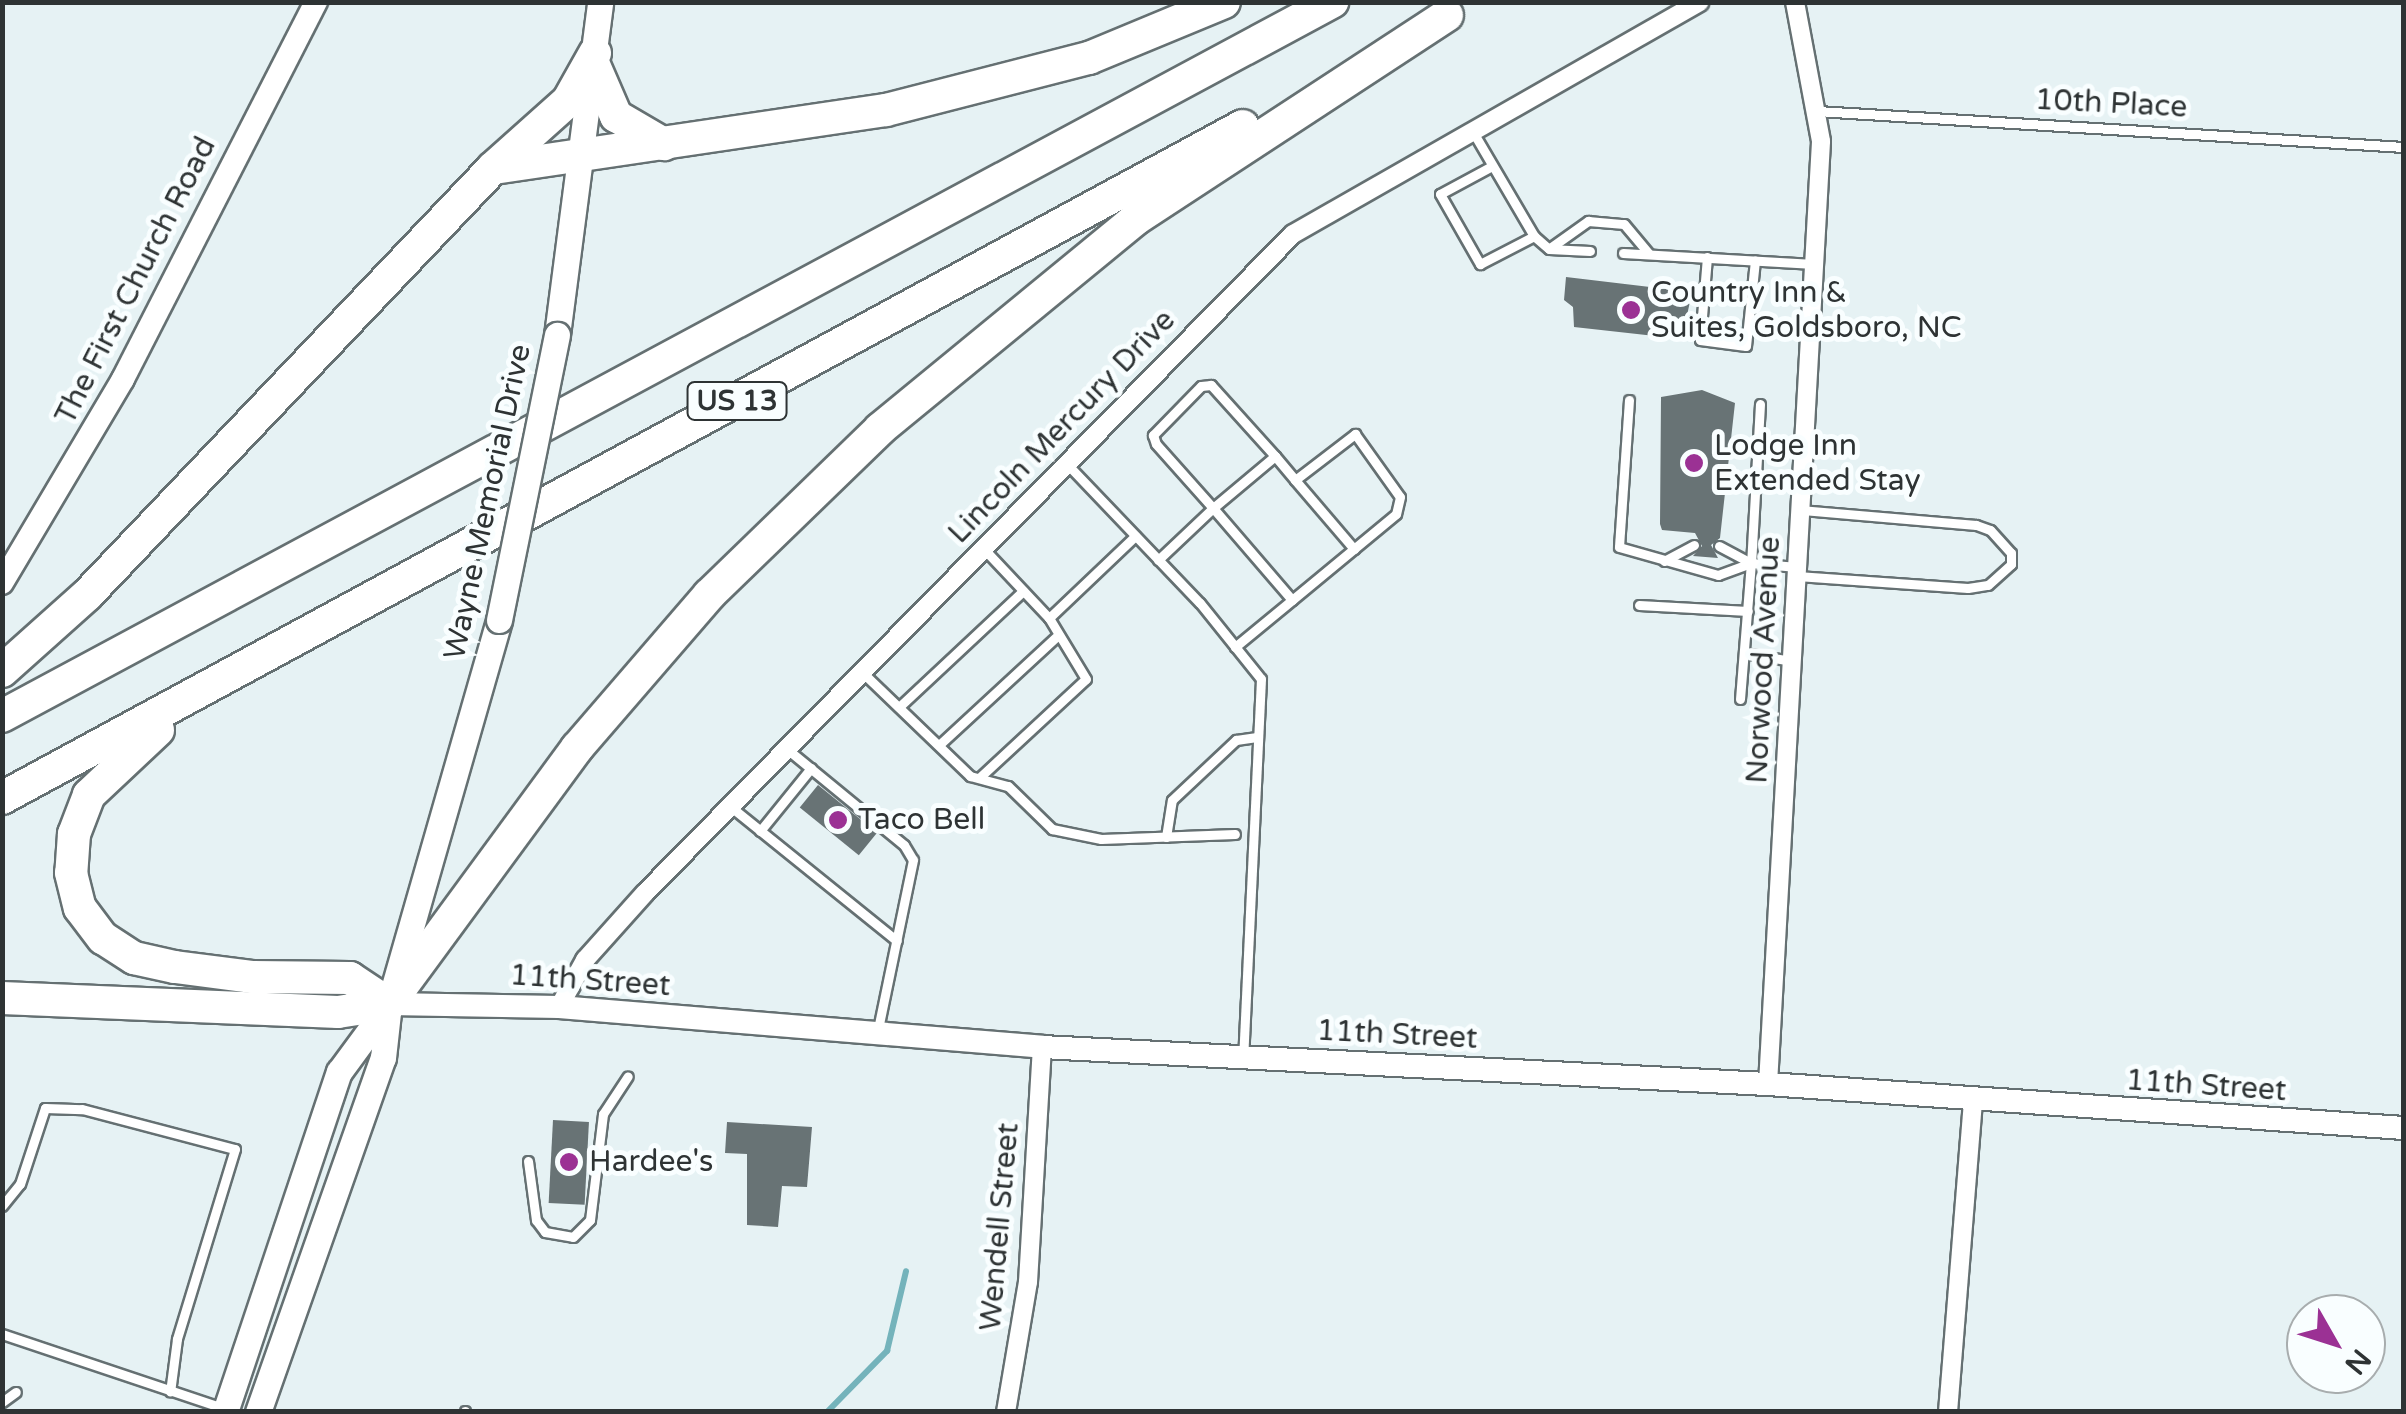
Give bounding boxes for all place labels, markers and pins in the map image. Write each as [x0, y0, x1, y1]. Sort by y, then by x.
place label: Country Inn & Suites, Goldsboro, NC [1651, 275, 1962, 346]
marker: Country Inn & Suites, Goldsboro, NC [1620, 299, 1642, 321]
place label: Lodge Inn Extended Stay [1714, 428, 1920, 498]
marker: Lodge Inn Extended Stay [1683, 452, 1705, 474]
place label: Taco Bell [858, 802, 985, 838]
marker: Taco Bell [827, 809, 849, 831]
place label: Hardee's [589, 1144, 713, 1180]
marker: Hardee's [558, 1151, 580, 1173]

